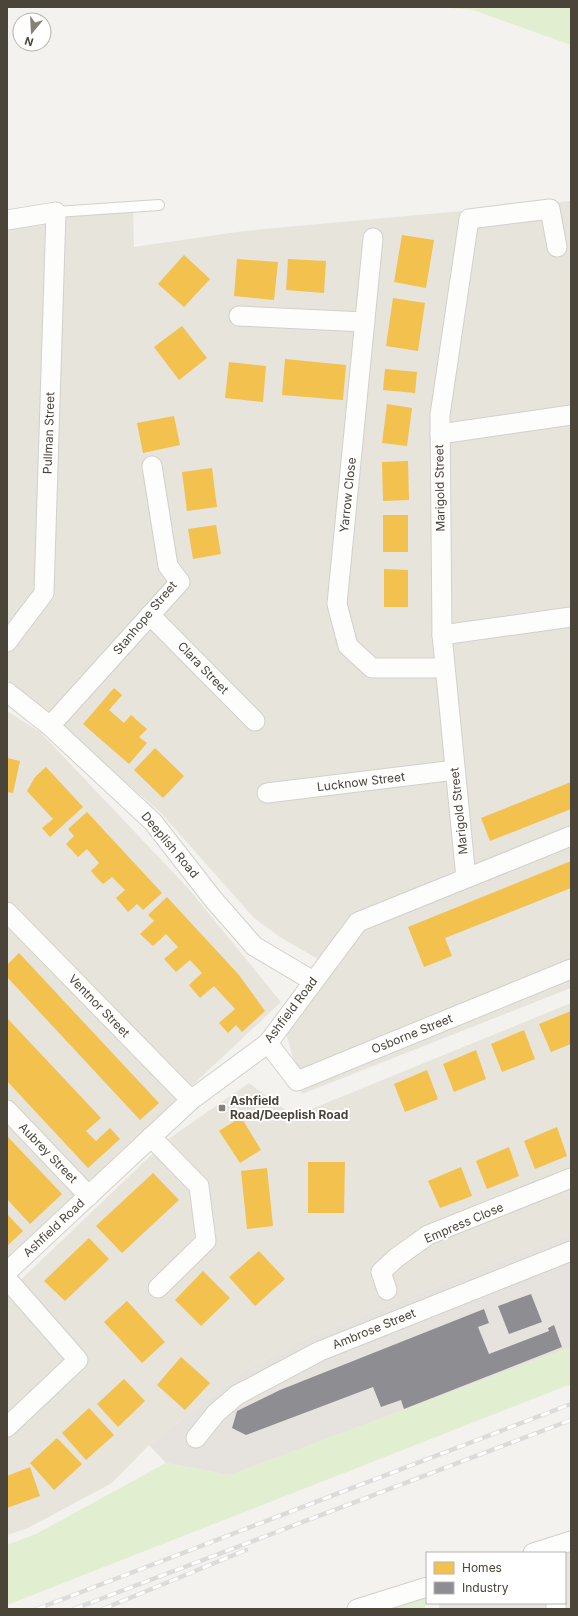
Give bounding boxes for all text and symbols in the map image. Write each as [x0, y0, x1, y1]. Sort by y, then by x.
north arrow [12, 12, 52, 52]
text: N [23, 34, 35, 49]
street label: Pullman Street [40, 392, 57, 474]
street label: Marigold Street [431, 444, 448, 532]
street label: Yarrow Close [336, 457, 359, 533]
street label: Stanhope Street [109, 578, 180, 658]
street label: Clara Street [175, 638, 232, 697]
street label: Marigold Street [446, 767, 471, 855]
street label: Lucknow Street [316, 769, 406, 794]
street label: Deeplish Road [138, 809, 202, 881]
street label: Ventnor Street [66, 971, 133, 1040]
street label: Ashfield Road [261, 974, 320, 1046]
street label: Osborne Street [369, 1010, 455, 1057]
place label: Ashfield Road/Deeplish Road [230, 1093, 348, 1122]
marker: Ashfield Road/Deeplish Road [217, 1103, 227, 1113]
street label: Aubrey Street [16, 1119, 81, 1186]
street label: Ashfield Road [20, 1195, 88, 1260]
street label: Empress Close [422, 1199, 506, 1246]
street label: Ambrose Street [330, 1305, 418, 1352]
legend [426, 1552, 566, 1604]
text: Homes [462, 1560, 502, 1575]
text: Industry [462, 1580, 509, 1595]

